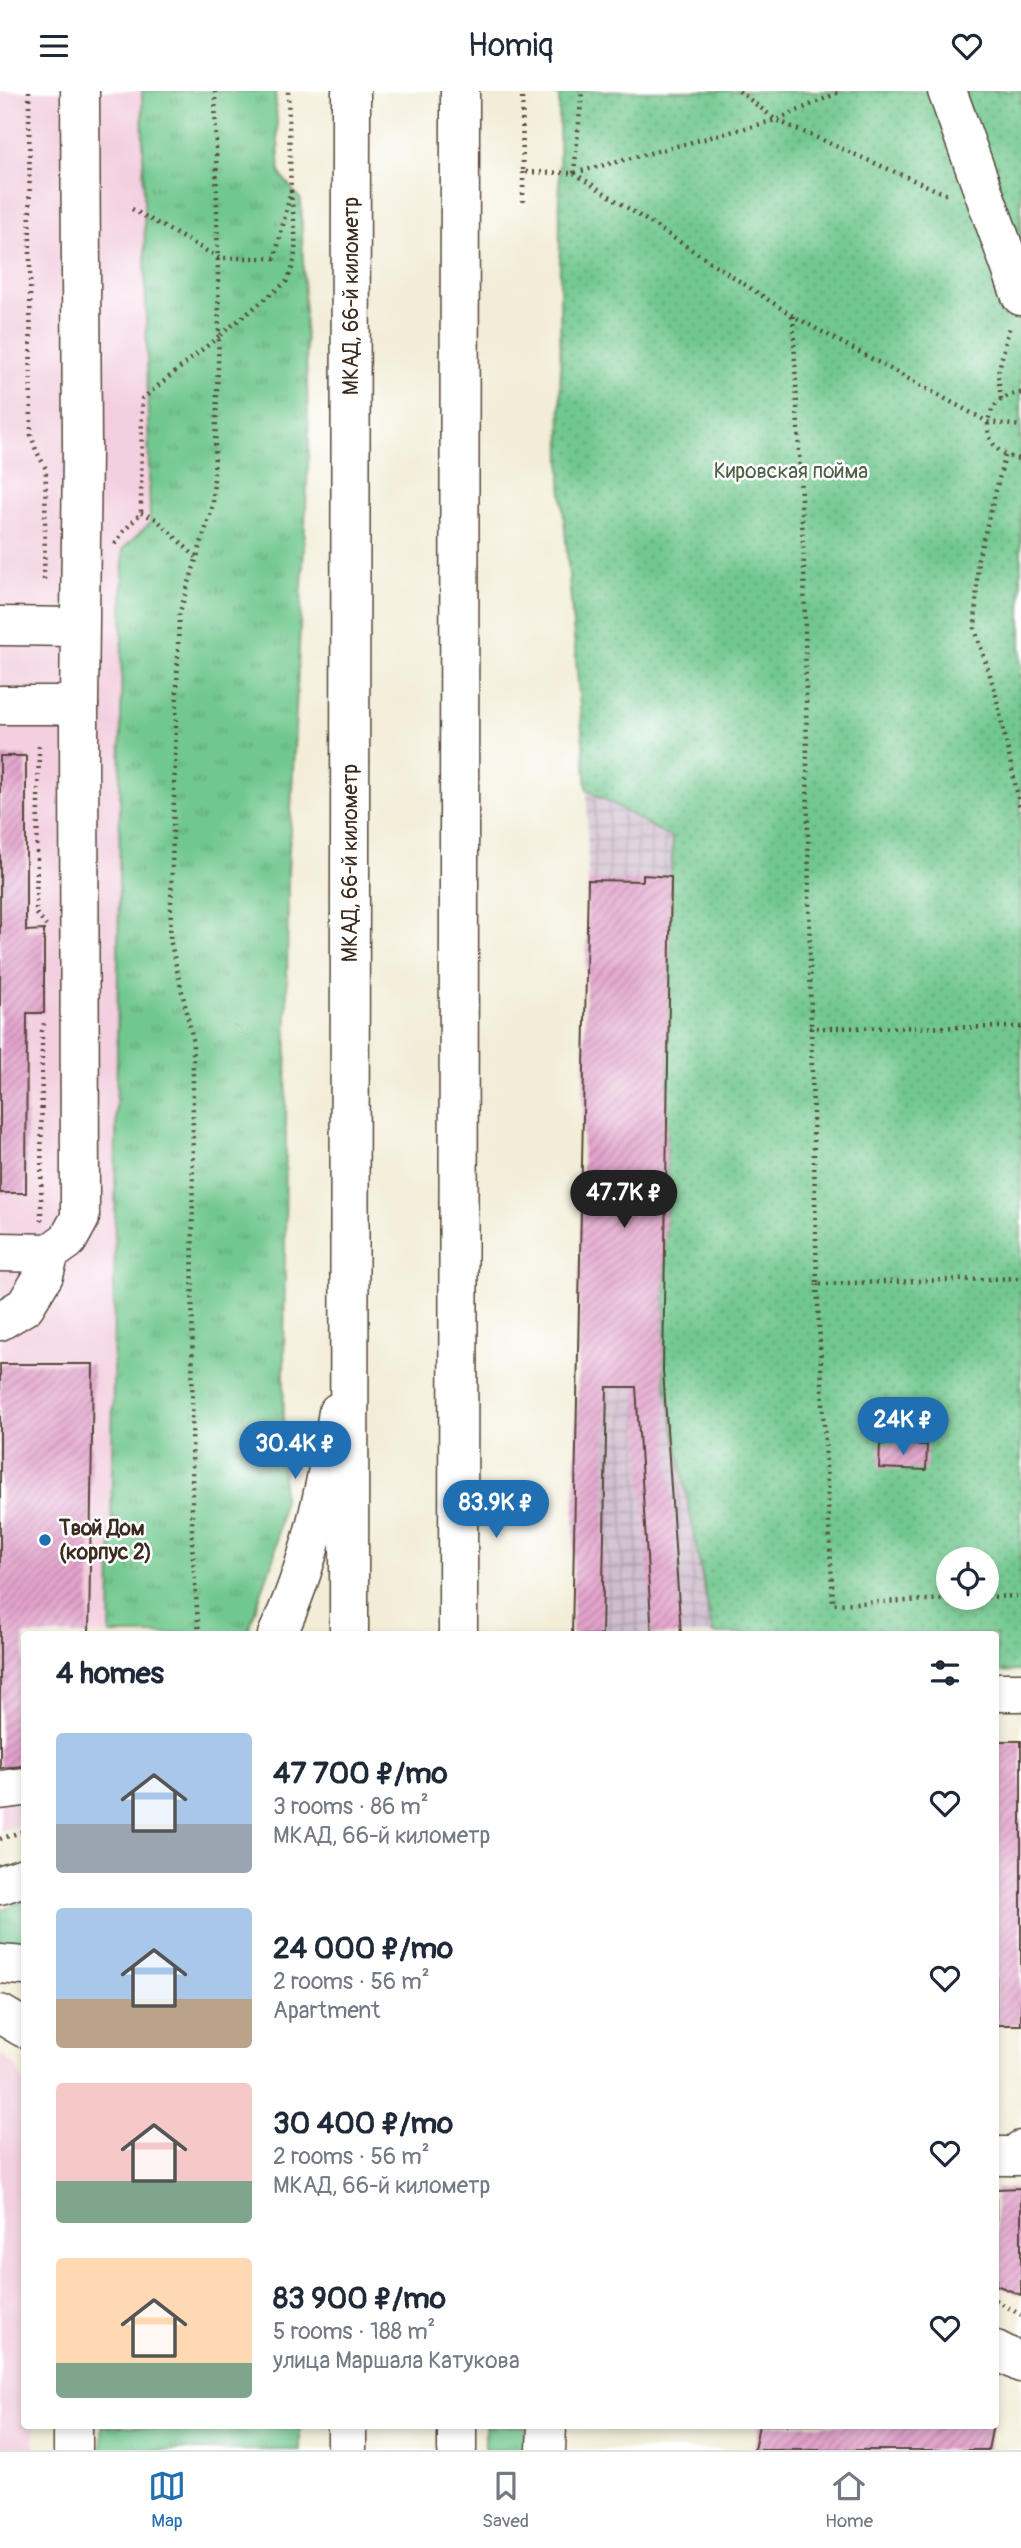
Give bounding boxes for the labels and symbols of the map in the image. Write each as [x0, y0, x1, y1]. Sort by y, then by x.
street label: МКАД, 66-й километр [338, 197, 365, 395]
park label: Кировская пойма [714, 458, 868, 485]
street label: МКАД, 66-й километр [337, 764, 364, 962]
pin: 47.7K ₽ [559, 1171, 689, 1230]
pin: 24K ₽ [854, 1397, 952, 1457]
pin: 30.4K ₽ [230, 1421, 360, 1481]
pin: 83.9K ₽ [431, 1481, 561, 1540]
place label: Твой Дом (корпус 2) [58, 1515, 152, 1566]
marker: Твой Дом (корпус 2) [37, 1532, 53, 1548]

